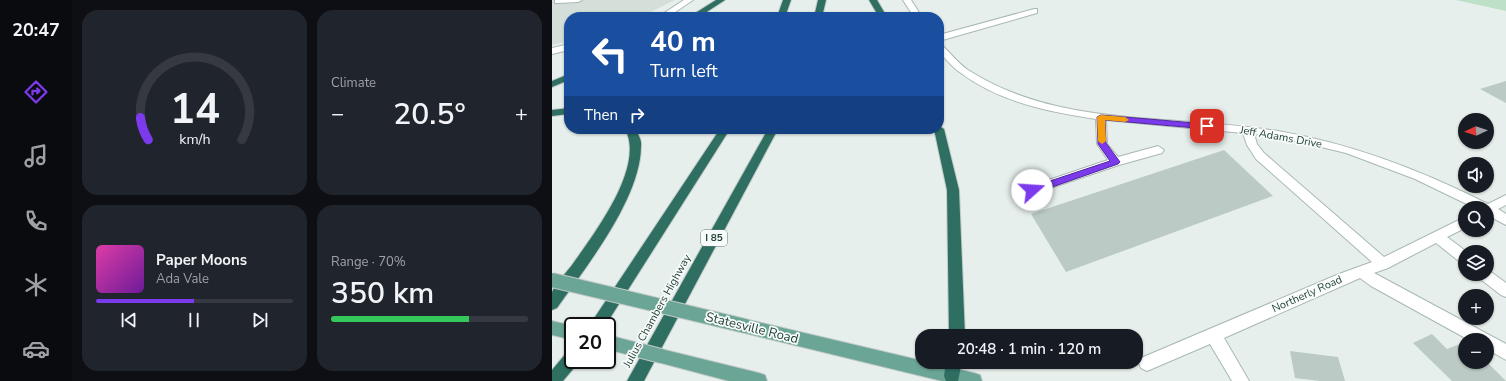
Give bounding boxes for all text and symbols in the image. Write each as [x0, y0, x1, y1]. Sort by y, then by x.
text: 20:47 [12, 18, 60, 42]
text: 40 m [650, 23, 716, 61]
icon: left [584, 28, 636, 80]
text: Turn left [650, 59, 718, 83]
text: Climate [331, 74, 376, 92]
icon: directions [22, 78, 50, 106]
text: 14 [170, 81, 219, 138]
text: 20.5° [393, 94, 466, 135]
text: − [331, 99, 344, 129]
text: + [515, 99, 528, 129]
icon: right [626, 104, 648, 126]
text: Then [584, 105, 618, 125]
pin [1190, 109, 1224, 143]
north arrow [1458, 113, 1494, 149]
map controls [1458, 113, 1494, 369]
icon: arrive [1196, 115, 1218, 137]
street label: Jeff Adams Drive [1238, 122, 1323, 152]
text: km/h [179, 130, 210, 149]
icon: music [22, 142, 50, 170]
button: sound [1458, 157, 1494, 193]
position arrow [1011, 169, 1053, 211]
button: search [1458, 201, 1494, 237]
icon: phone [22, 207, 50, 235]
road number: I 85 [701, 230, 727, 246]
button: layers [1458, 245, 1494, 281]
text: Paper Moons [156, 250, 247, 270]
street label: Julius Chambers Highway [619, 251, 695, 371]
text: Range · 70% [331, 253, 406, 271]
text: Ada Vale [156, 270, 209, 288]
icon: climate [22, 271, 50, 299]
street label: Northerly Road [1269, 272, 1345, 316]
text: 350 km [331, 273, 434, 314]
button: + [1458, 289, 1494, 325]
street label: Statesville Road [704, 308, 800, 348]
icon: previous [118, 309, 140, 331]
icon: pause [183, 309, 205, 331]
icon: next [249, 309, 271, 331]
speed limit sign: 20 [564, 317, 616, 369]
button: − [1458, 333, 1494, 369]
icon: car [22, 335, 50, 363]
text: 20:48 · 1 min · 120 m [957, 339, 1101, 359]

